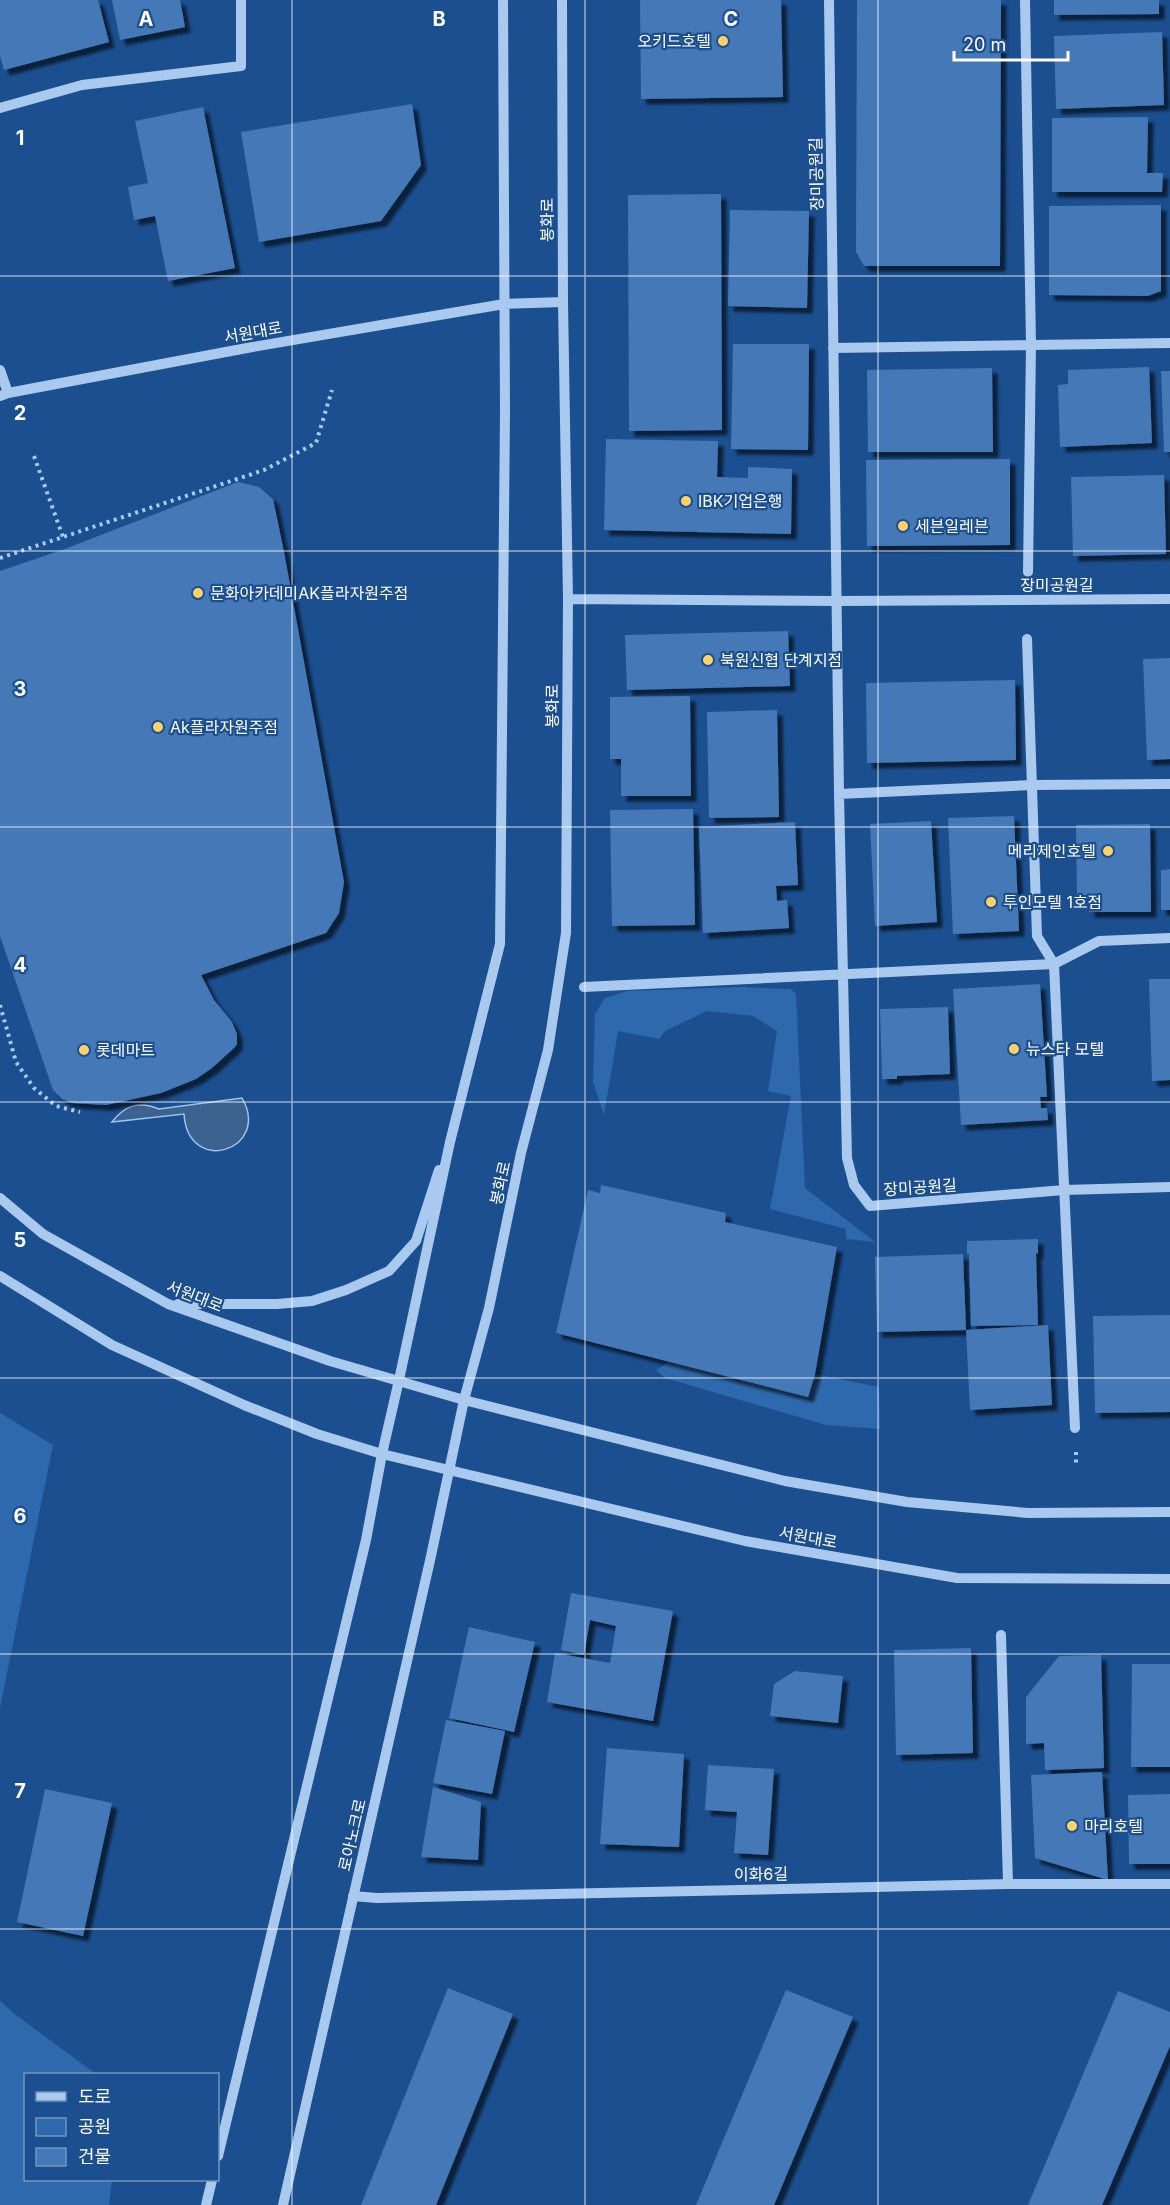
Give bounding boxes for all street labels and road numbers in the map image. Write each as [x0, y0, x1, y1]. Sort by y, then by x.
street label: 장미공원길 [805, 137, 827, 211]
street label: 봉화로 [537, 198, 557, 242]
street label: 서원대로 [222, 317, 284, 347]
street label: 장미공원길 [1020, 575, 1094, 595]
street label: 봉화로 [542, 684, 562, 728]
street label: 봉화로 [486, 1159, 514, 1207]
street label: 장미공원길 [883, 1174, 957, 1200]
street label: 서원대로 [164, 1276, 226, 1316]
street label: 서원대로 [777, 1522, 839, 1552]
street label: 로아노크로 [334, 1797, 370, 1873]
street label: 이화6길 [734, 1864, 788, 1884]

